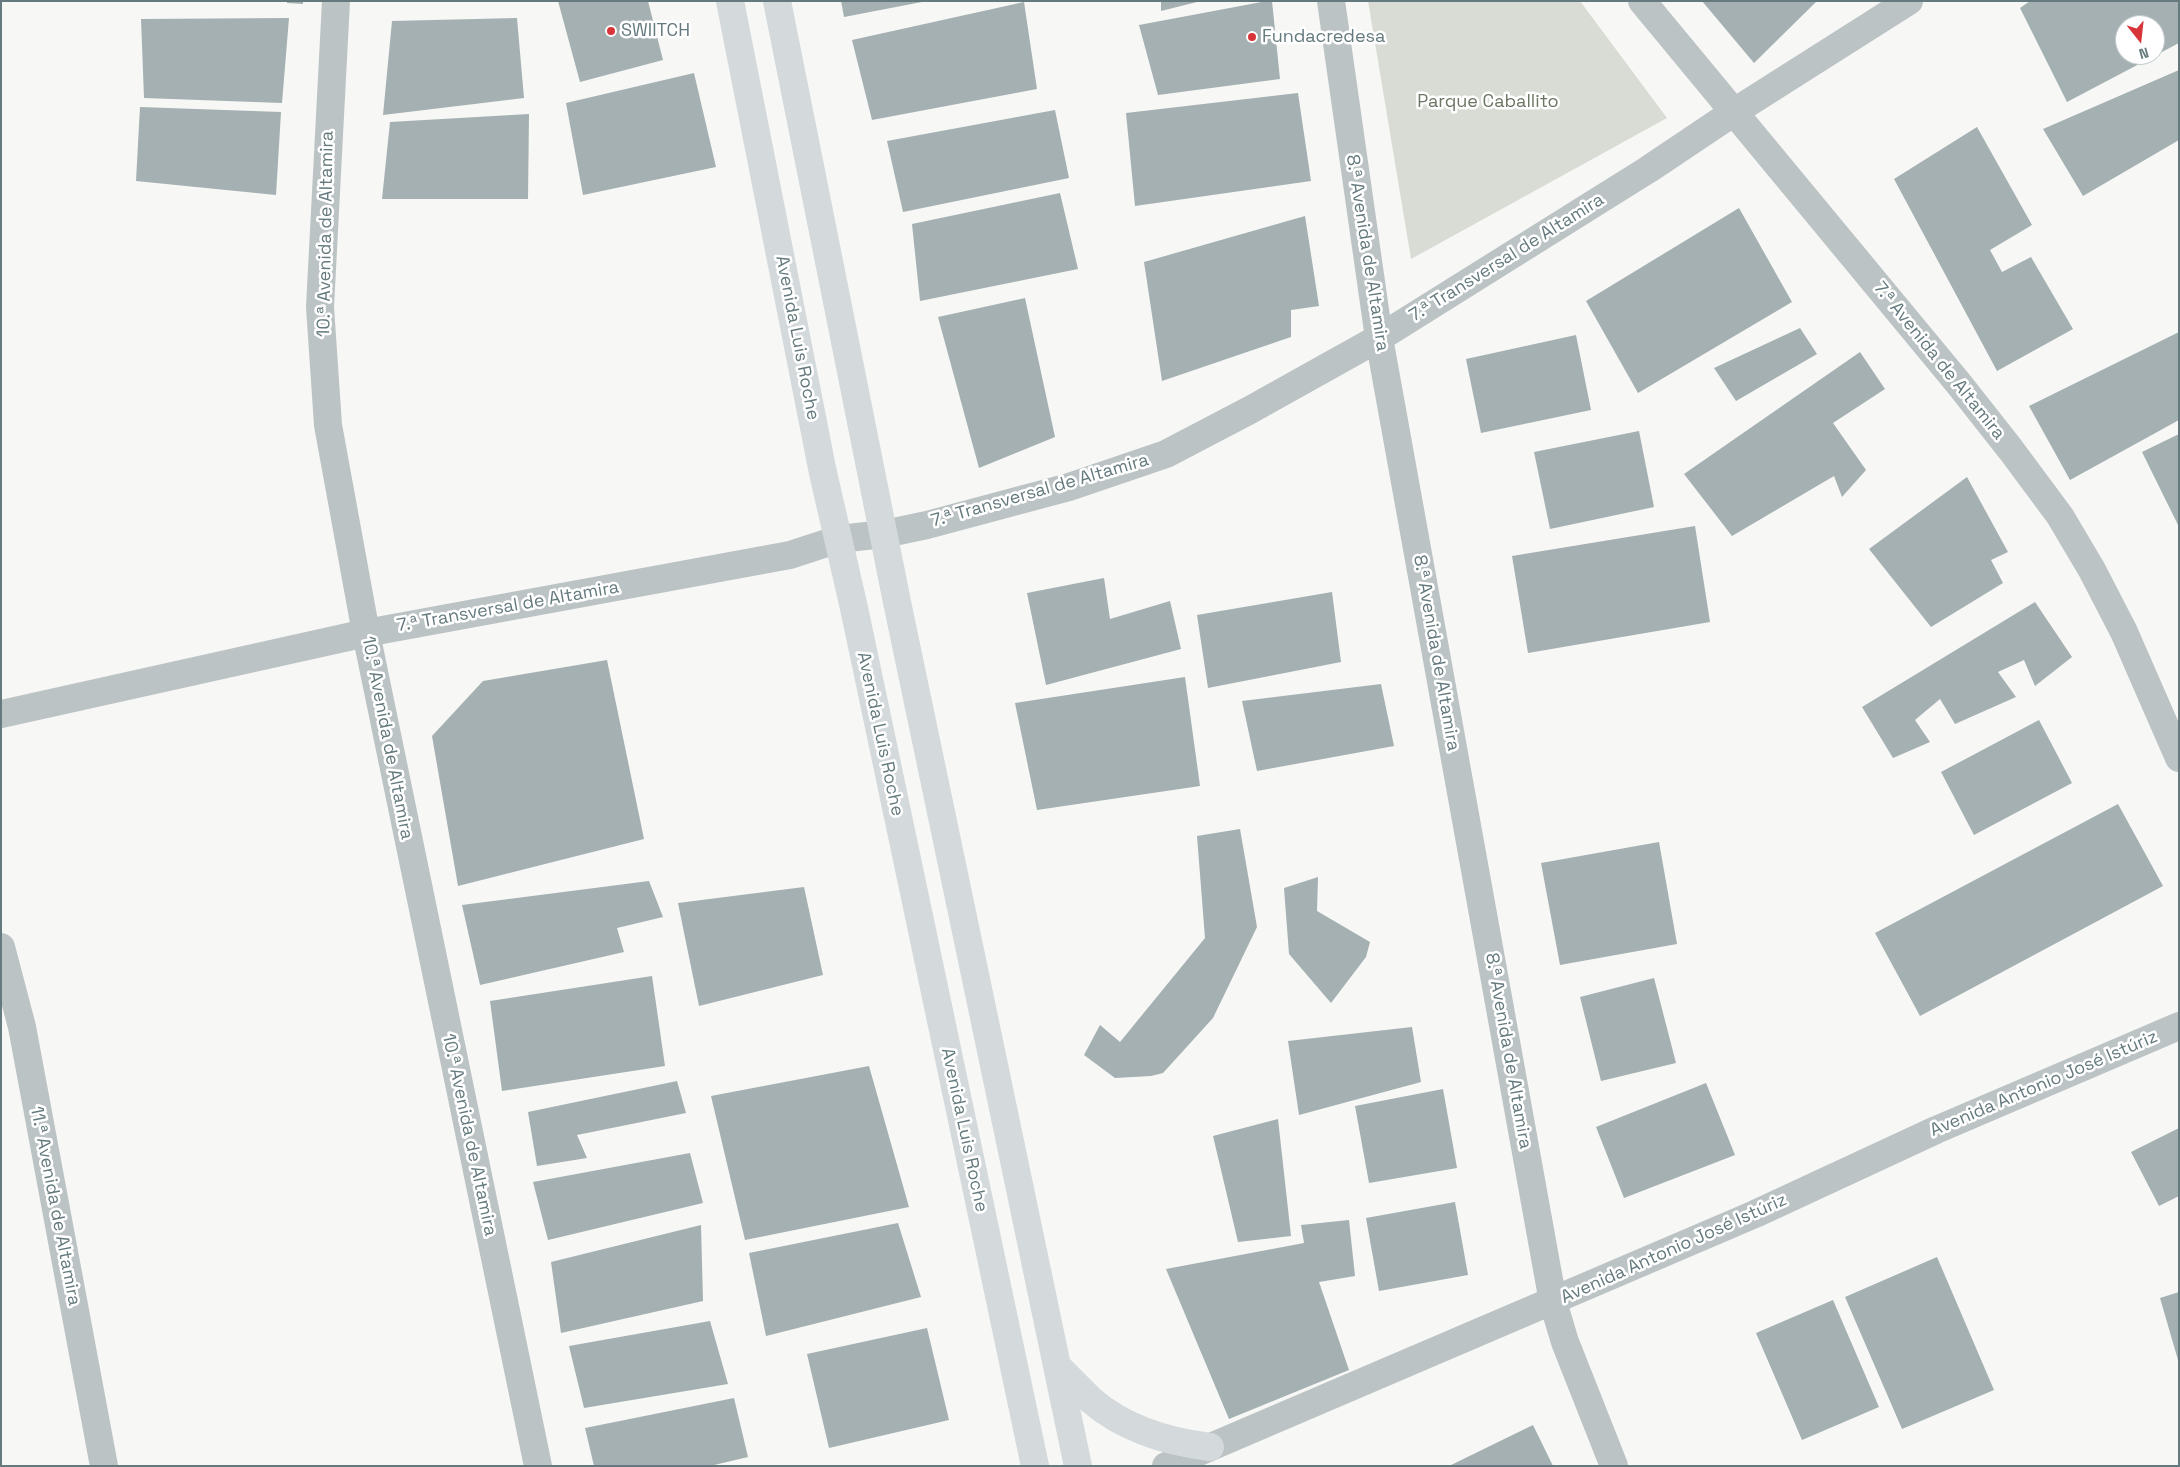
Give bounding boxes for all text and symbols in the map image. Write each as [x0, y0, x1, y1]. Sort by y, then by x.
north arrow [2115, 15, 2165, 65]
place label: SWIITCH [621, 20, 690, 42]
marker: SWIITCH [605, 25, 617, 37]
place label: Fundacredesa [1262, 26, 1385, 48]
marker: Fundacredesa [1246, 31, 1258, 43]
text: N [2137, 44, 2151, 63]
park label: Parque Caballito [1417, 91, 1559, 113]
street label: 10.ª Avenida de Altamira [313, 131, 339, 337]
street label: 8.ª Avenida de Altamira [1341, 153, 1393, 353]
street label: 7.ª Transversal de Altamira [1406, 189, 1608, 327]
street label: Avenida Luis Roche [770, 254, 824, 422]
street label: 7.ª Avenida de Altamira [1869, 278, 2009, 444]
street label: 7.ª Transversal de Altamira [929, 450, 1151, 532]
street label: 8.ª Avenida de Altamira [1408, 553, 1464, 753]
street label: 7.ª Transversal de Altamira [395, 577, 621, 637]
street label: 10.ª Avenida de Altamira [357, 635, 417, 841]
street label: Avenida Luis Roche [852, 650, 908, 818]
street label: 8.ª Avenida de Altamira [1480, 951, 1536, 1151]
street label: Avenida Antonio José Istúriz [1927, 1026, 2161, 1142]
street label: 10.ª Avenida de Altamira [437, 1032, 501, 1238]
street label: Avenida Luis Roche [936, 1046, 992, 1214]
street label: 11.ª Avenida de Altamira [25, 1104, 85, 1308]
street label: Avenida Antonio José Istúriz [1558, 1189, 1790, 1309]

